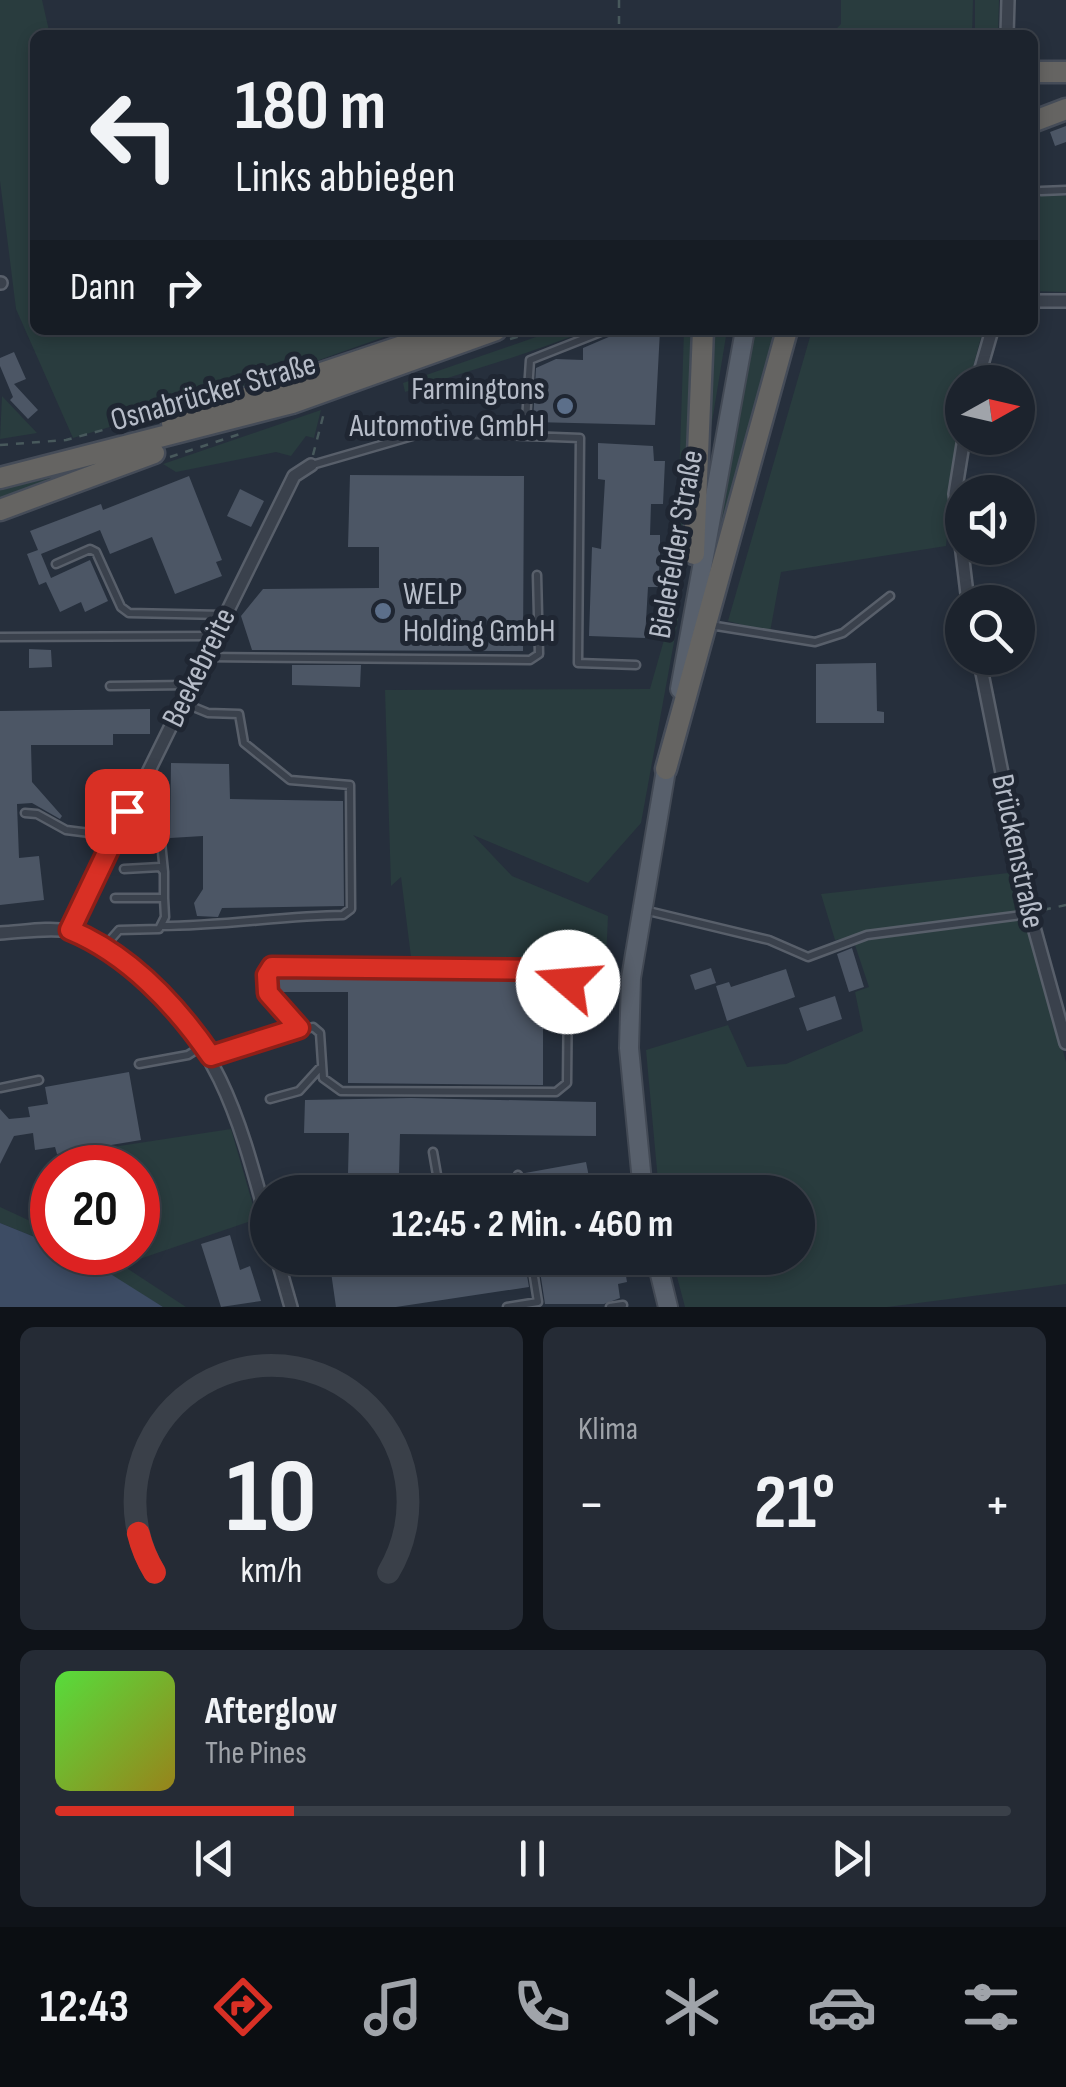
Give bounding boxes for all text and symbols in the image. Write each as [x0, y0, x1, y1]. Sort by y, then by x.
text: 180 m [235, 65, 386, 149]
icon: left [70, 70, 200, 200]
text: Links abbiegen [235, 150, 455, 205]
icon: right [156, 260, 211, 315]
text: Dann [70, 265, 136, 310]
street label: Osnabrücker Straße [106, 345, 320, 440]
north arrow [945, 365, 1035, 455]
map controls [945, 365, 1035, 675]
place label: Farmingtons Automotive GmbH [348, 370, 545, 446]
marker: Farmingtons Automotive GmbH [554, 395, 576, 417]
street label: Bielefelder Straße [641, 447, 712, 641]
button: sound [945, 475, 1035, 565]
place label: WELP Holding GmbH [403, 575, 555, 651]
button: search [945, 585, 1035, 675]
marker: WELP Holding GmbH [372, 600, 394, 622]
street label: Beekebreite [154, 602, 245, 734]
pin [85, 769, 170, 854]
street label: Brückenstraße [982, 771, 1053, 932]
icon: arrive [100, 784, 155, 839]
position arrow [516, 930, 620, 1034]
speed limit sign: 20 [30, 1145, 160, 1275]
text: 12:45 · 2 Min. · 460 m [392, 1202, 673, 1247]
text: Klima [578, 1410, 638, 1449]
text: 10 [226, 1436, 317, 1561]
text: 21° [754, 1459, 835, 1550]
text: − [578, 1472, 605, 1539]
text: + [984, 1472, 1011, 1539]
text: km/h [241, 1550, 302, 1593]
text: Afterglow [205, 1689, 338, 1734]
text: The Pines [205, 1734, 307, 1773]
icon: previous [187, 1831, 242, 1886]
icon: pause [505, 1831, 560, 1886]
icon: next [824, 1831, 879, 1886]
icon: directions [208, 1972, 278, 2042]
icon: music [358, 1972, 428, 2042]
icon: phone [507, 1972, 577, 2042]
icon: climate [657, 1972, 727, 2042]
icon: car [807, 1972, 877, 2042]
icon: filters [956, 1972, 1026, 2042]
text: 12:43 [40, 1980, 129, 2035]

